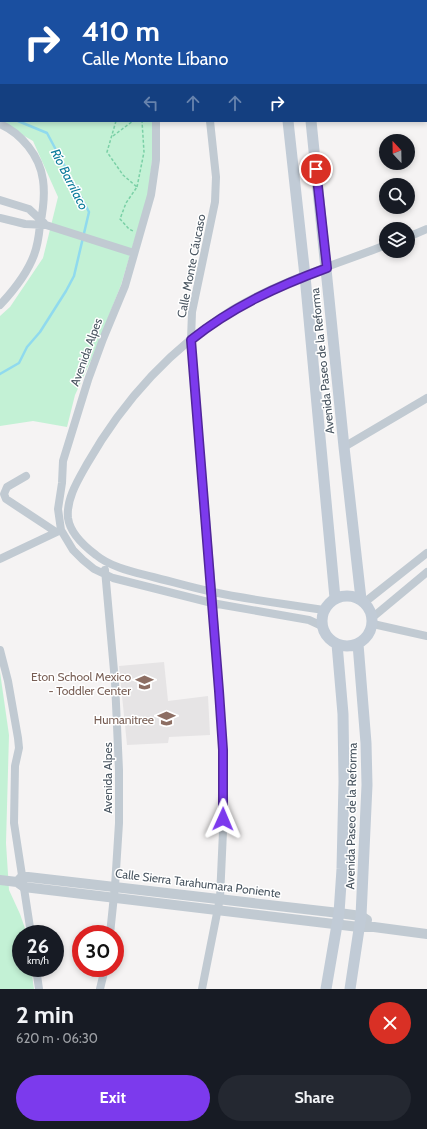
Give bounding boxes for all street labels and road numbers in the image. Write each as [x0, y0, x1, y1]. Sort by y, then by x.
street label: Calle Monte Cáucaso [174, 212, 209, 319]
street label: Avenida Paseo de la Reforma [307, 287, 337, 435]
street label: Avenida Alpes [67, 316, 105, 388]
street label: Avenida Alpes [100, 742, 115, 814]
street label: Avenida Paseo de la Reforma [342, 742, 360, 889]
street label: Calle Sierra Tarahumara Poniente [114, 865, 282, 901]

